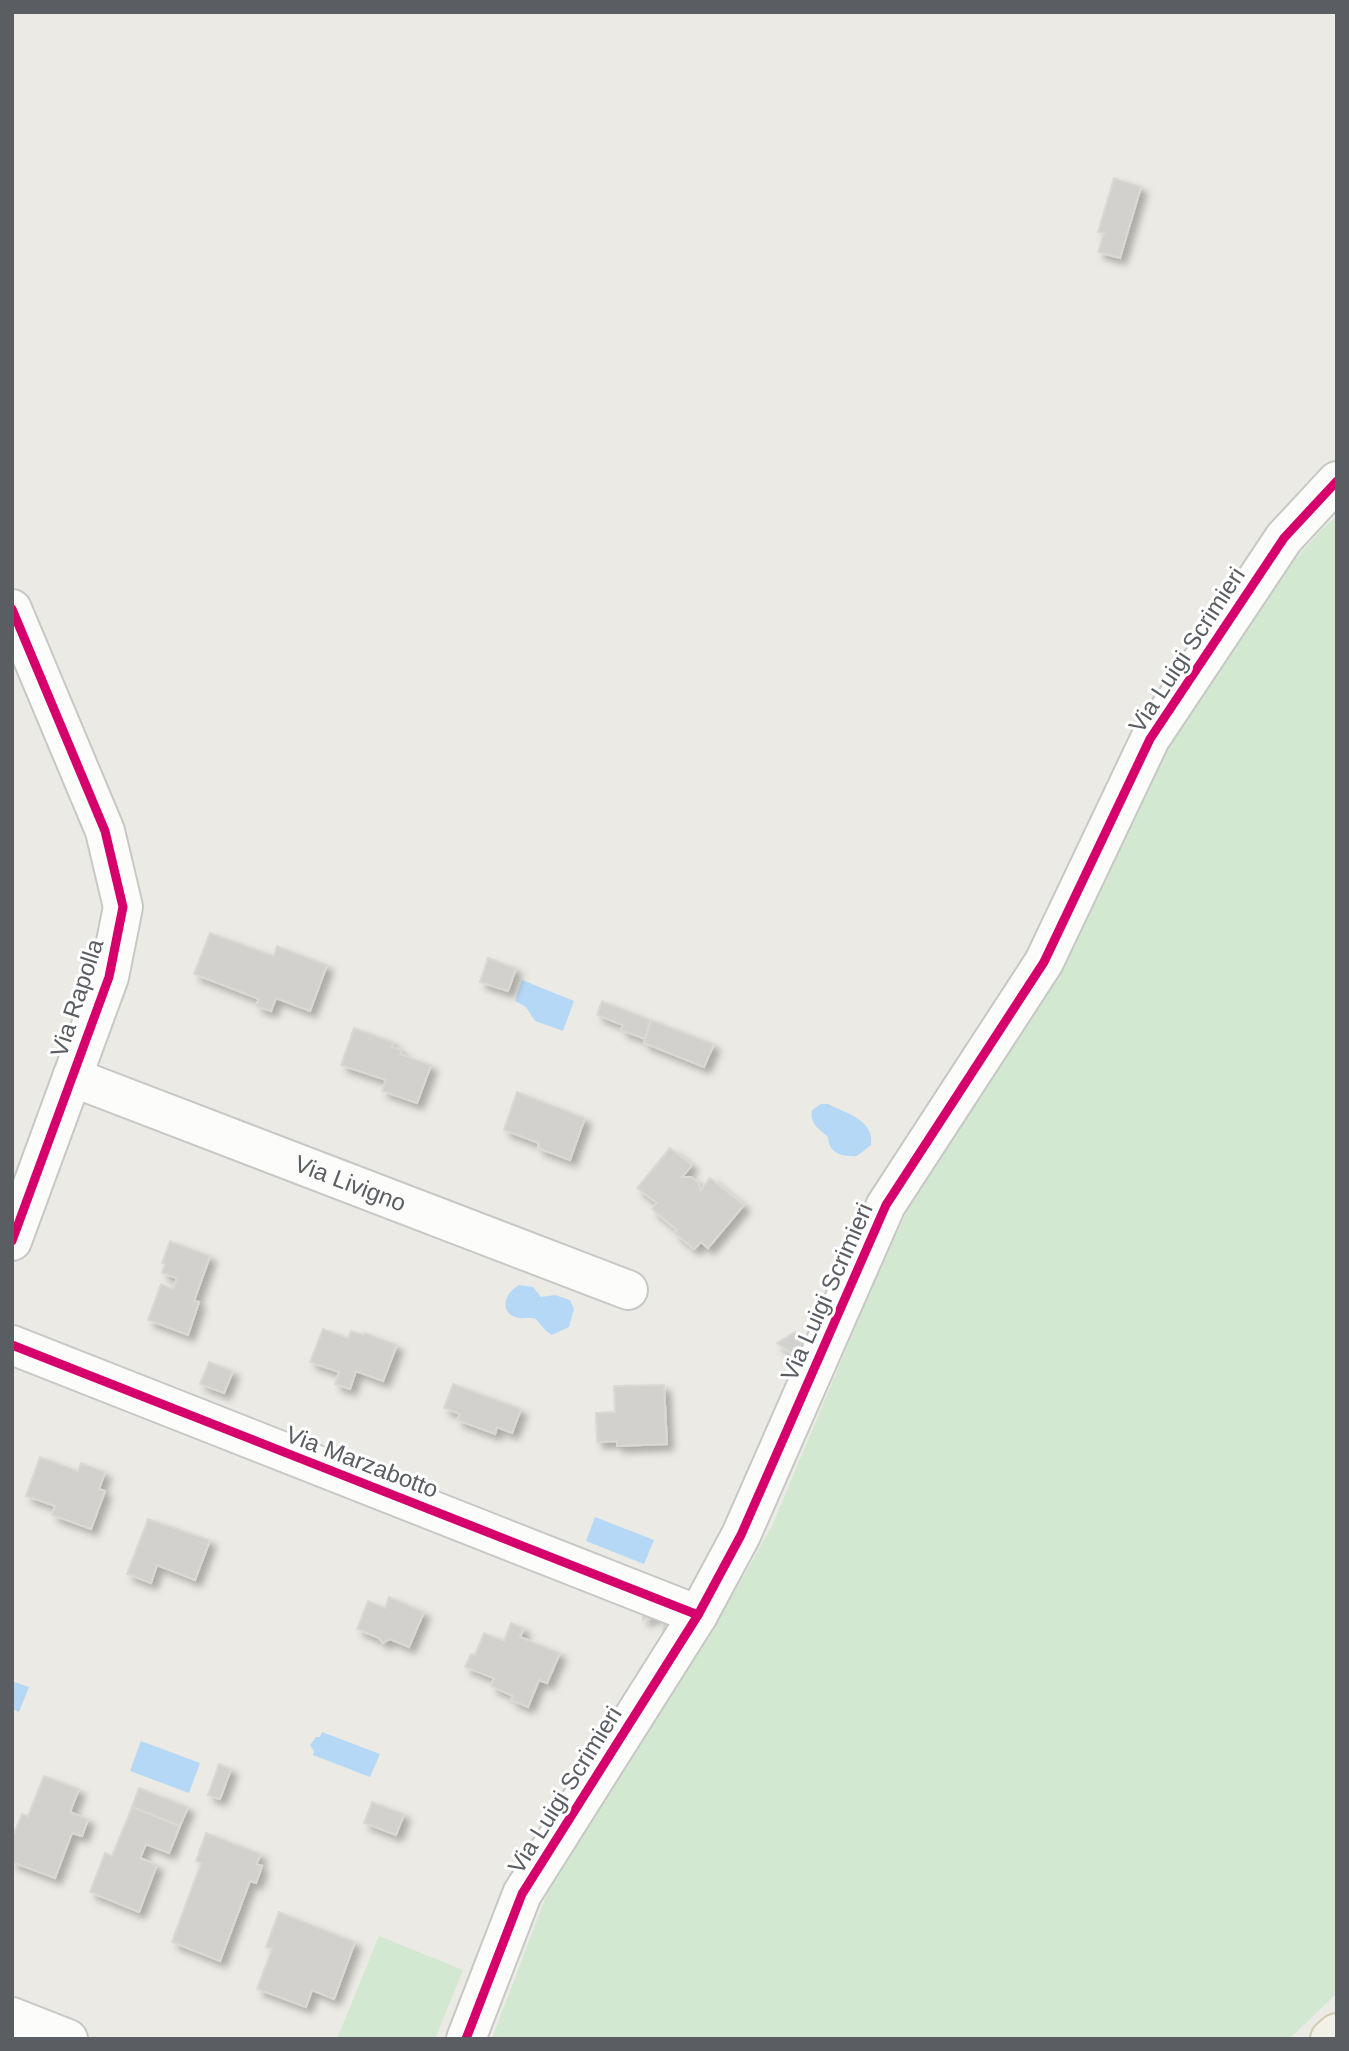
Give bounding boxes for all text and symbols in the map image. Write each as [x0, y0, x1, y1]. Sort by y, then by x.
street label: Via Luigi Scrimieri [1123, 562, 1250, 737]
street label: Via Rapolla [45, 935, 108, 1060]
street label: Via Livigno [291, 1150, 410, 1217]
street label: Via Luigi Scrimieri [775, 1199, 878, 1385]
street label: Via Marzabotto [282, 1420, 442, 1503]
street label: Via Luigi Scrimieri [502, 1701, 627, 1878]

